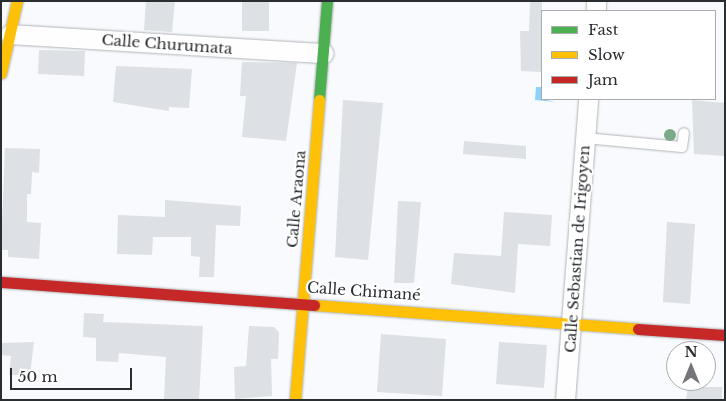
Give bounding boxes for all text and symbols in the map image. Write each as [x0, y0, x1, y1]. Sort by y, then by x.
legend [541, 10, 716, 100]
text: Fast [588, 20, 618, 39]
street label: Calle Churumata [101, 30, 233, 58]
text: Slow [588, 45, 625, 64]
text: Jam [588, 70, 618, 89]
street label: Calle Sebastian de Irigoyen [561, 145, 593, 353]
street label: Calle Araona [283, 149, 309, 249]
street label: Calle Chimané [307, 278, 421, 304]
north arrow [666, 341, 716, 391]
text: N [684, 343, 698, 361]
scale bar [12, 358, 135, 390]
text: 50 m [18, 367, 58, 386]

